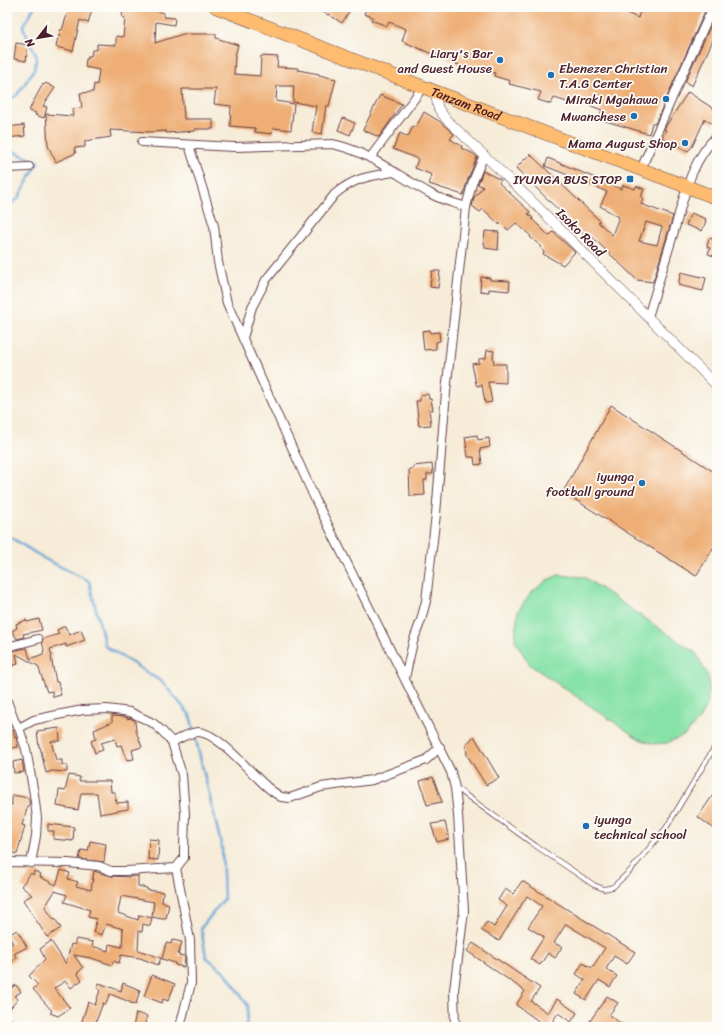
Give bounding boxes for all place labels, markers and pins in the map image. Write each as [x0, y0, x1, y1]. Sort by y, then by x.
place label: Liary's Bar and Guest House [397, 42, 493, 80]
marker: Liary's Bar and Guest House [495, 55, 505, 65]
place label: Ebenezer Christian T.A.G Center [559, 57, 668, 95]
marker: Ebenezer Christian T.A.G Center [546, 70, 556, 80]
place label: Miraki Mgahawa [566, 88, 658, 111]
marker: Miraki Mgahawa [661, 94, 671, 104]
place label: Mwanchese [561, 105, 626, 128]
marker: Mwanchese [629, 111, 639, 121]
place label: Mama August Shop [568, 132, 677, 155]
marker: Mama August Shop [680, 138, 690, 148]
place label: IYUNGA BUS STOP [512, 168, 622, 191]
marker: IYUNGA BUS STOP [625, 174, 635, 184]
place label: iyunga football ground [546, 465, 635, 503]
marker: iyunga football ground [637, 478, 647, 488]
place label: iyunga technical school [594, 808, 687, 846]
marker: iyunga technical school [581, 821, 591, 831]

